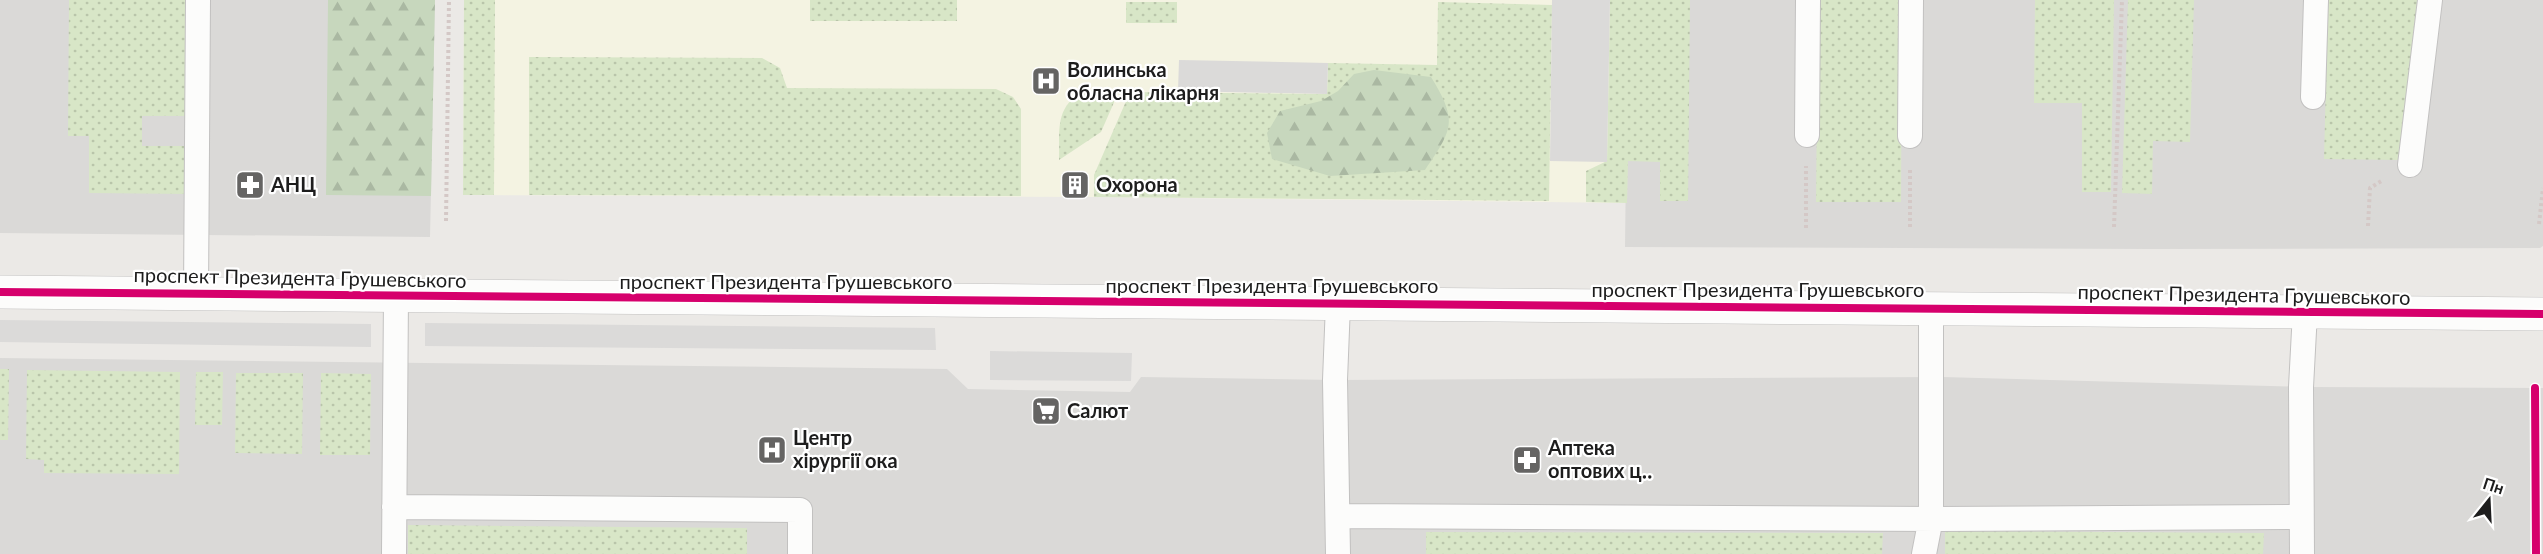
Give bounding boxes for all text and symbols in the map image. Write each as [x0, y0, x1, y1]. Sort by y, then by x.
place label: Волинська обласна лікарня [1067, 57, 1219, 104]
hospital icon: Волинська обласна лікарня [1030, 65, 1062, 97]
pharmacy icon: АНЦ [234, 169, 266, 201]
building icon: Охорона [1059, 169, 1091, 201]
place label: АНЦ [270, 172, 316, 196]
place label: Охорона [1096, 172, 1178, 196]
street label: проспект Президента Грушевського [133, 262, 467, 292]
street label: проспект Президента Грушевського [620, 269, 952, 293]
street label: проспект Президента Грушевського [1106, 273, 1438, 297]
street label: проспект Президента Грушевського [1592, 277, 1924, 301]
street label: проспект Президента Грушевського [2077, 279, 2411, 309]
supermarket icon: Салют [1030, 395, 1062, 427]
place label: Салют [1067, 398, 1129, 422]
place label: Центр хірургії ока [793, 425, 898, 472]
hospital icon: Центр хірургії ока [756, 434, 788, 466]
place label: Аптека оптових ц‥ [1547, 435, 1652, 482]
pharmacy icon: Аптека оптових ц‥ [1511, 444, 1543, 476]
north arrow [2459, 470, 2519, 530]
text: Пн [2481, 473, 2507, 498]

